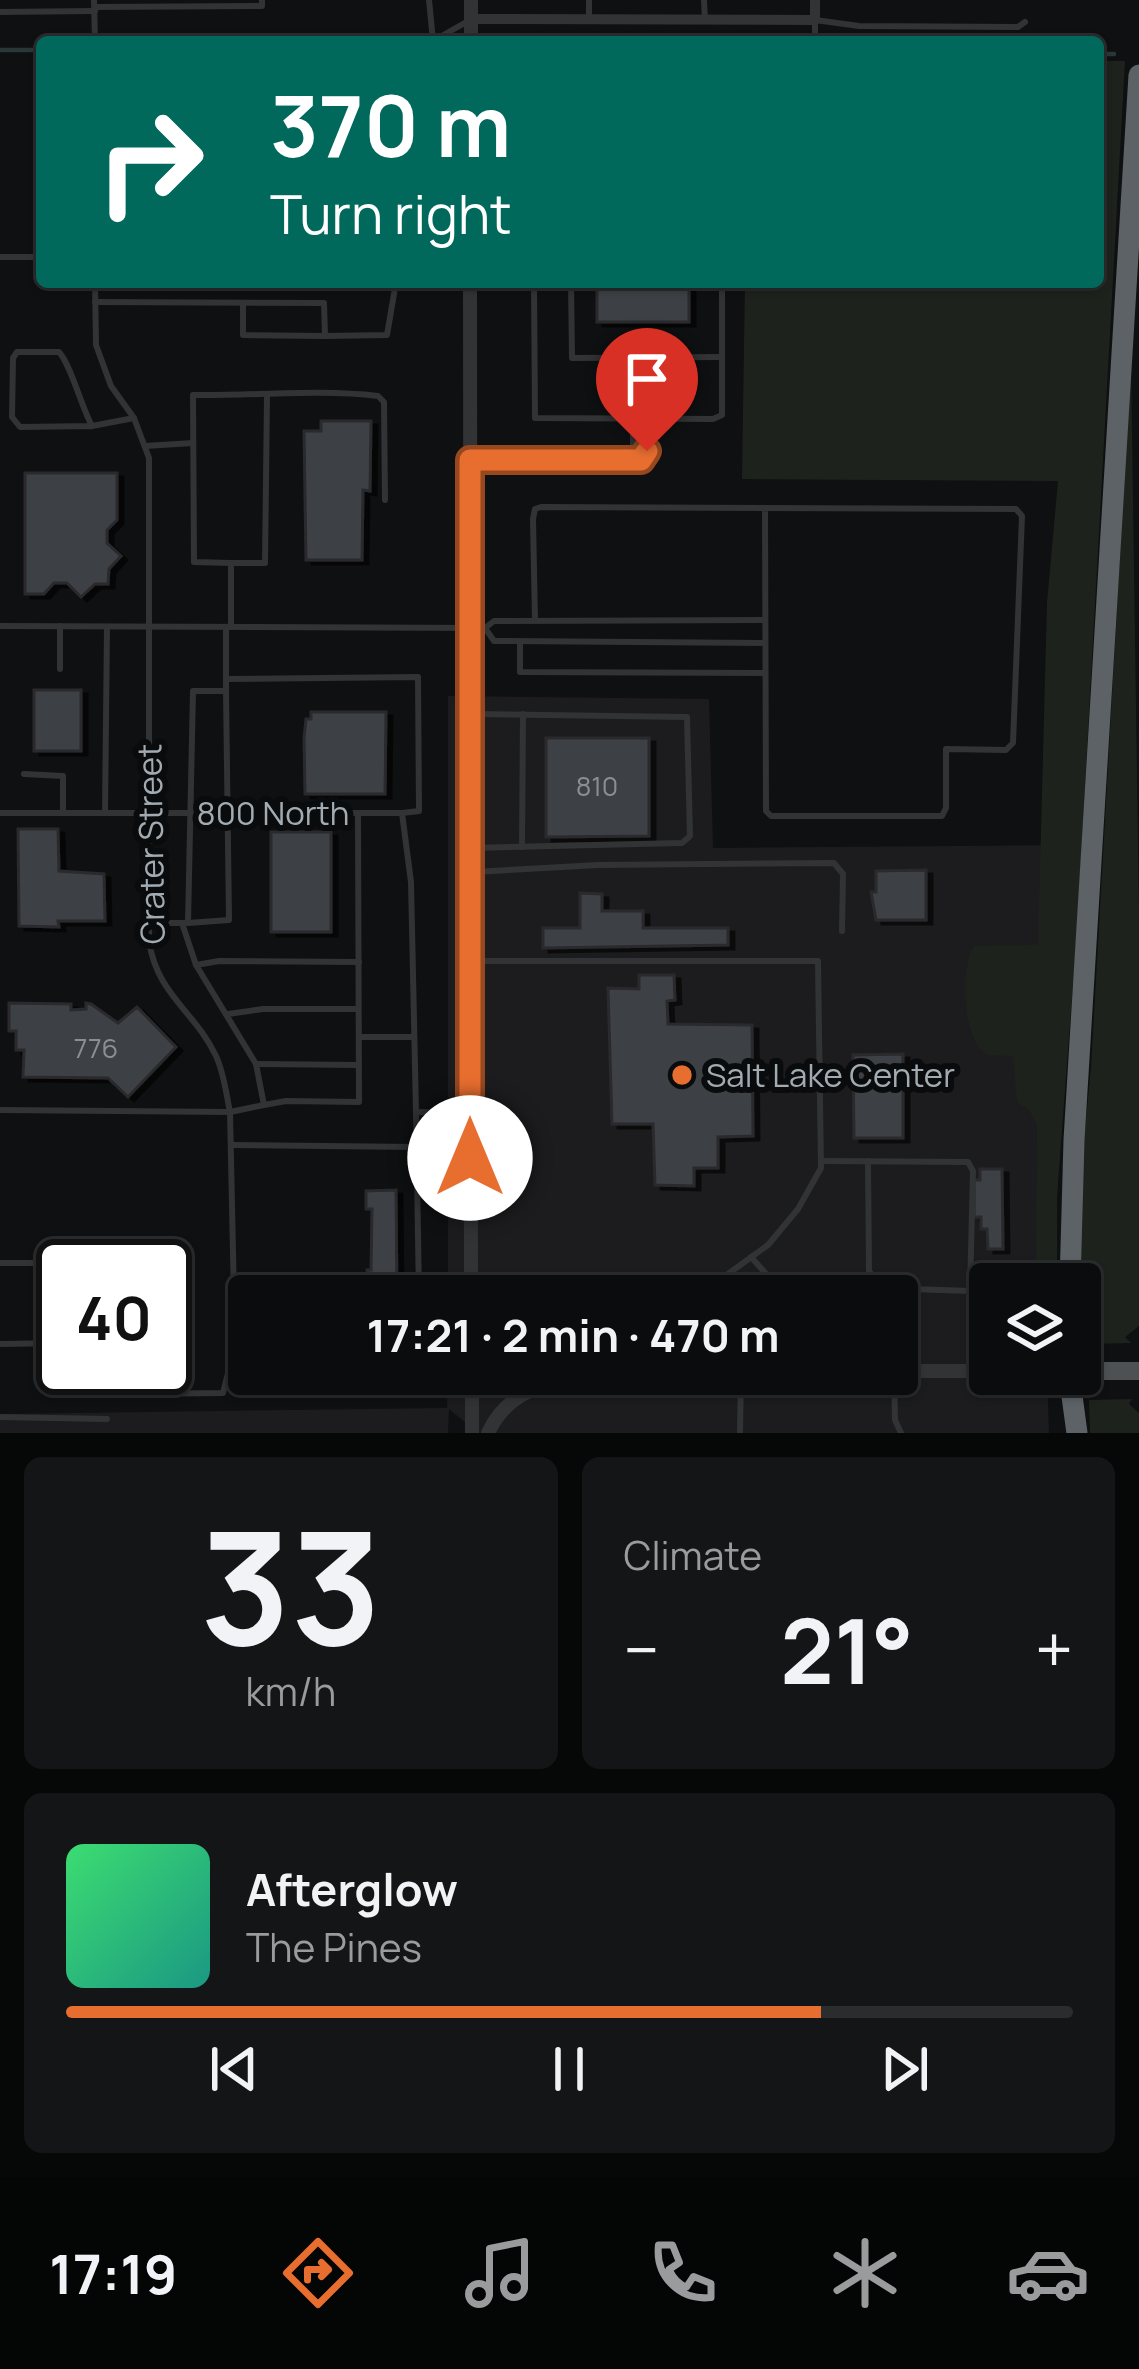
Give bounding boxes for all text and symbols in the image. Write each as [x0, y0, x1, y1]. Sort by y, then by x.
text: 370 m [270, 67, 511, 182]
icon: right [72, 84, 228, 240]
text: Turn right [270, 176, 512, 250]
pin [596, 328, 698, 451]
icon: arrive [614, 346, 680, 412]
street label: Crater Street [126, 743, 175, 945]
house number: 810 [576, 767, 618, 804]
street label: 800 North [197, 790, 349, 835]
house number: 776 [74, 1029, 118, 1066]
place label: Salt Lake Center [706, 1052, 955, 1097]
marker: Salt Lake Center [669, 1062, 695, 1088]
position arrow [407, 1095, 533, 1221]
speed limit sign: 40 [36, 1239, 192, 1395]
map controls [969, 1263, 1101, 1395]
button: layers [969, 1263, 1101, 1395]
text: 17:21 · 2 min · 470 m [366, 1304, 780, 1366]
text: 33 [200, 1479, 381, 1692]
text: Climate [624, 1528, 762, 1582]
text: 21° [780, 1588, 914, 1711]
text: − [624, 1604, 659, 1694]
text: + [1035, 1604, 1073, 1694]
text: km/h [245, 1664, 336, 1718]
text: Afterglow [246, 1858, 458, 1920]
text: The Pines [246, 1920, 422, 1974]
icon: previous [201, 2036, 267, 2102]
icon: pause [536, 2036, 602, 2102]
icon: next [872, 2036, 938, 2102]
icon: directions [276, 2231, 360, 2315]
icon: music [458, 2231, 542, 2315]
icon: phone [641, 2231, 725, 2315]
icon: climate [823, 2231, 907, 2315]
icon: car [1006, 2231, 1090, 2315]
text: 17:19 [49, 2236, 177, 2310]

